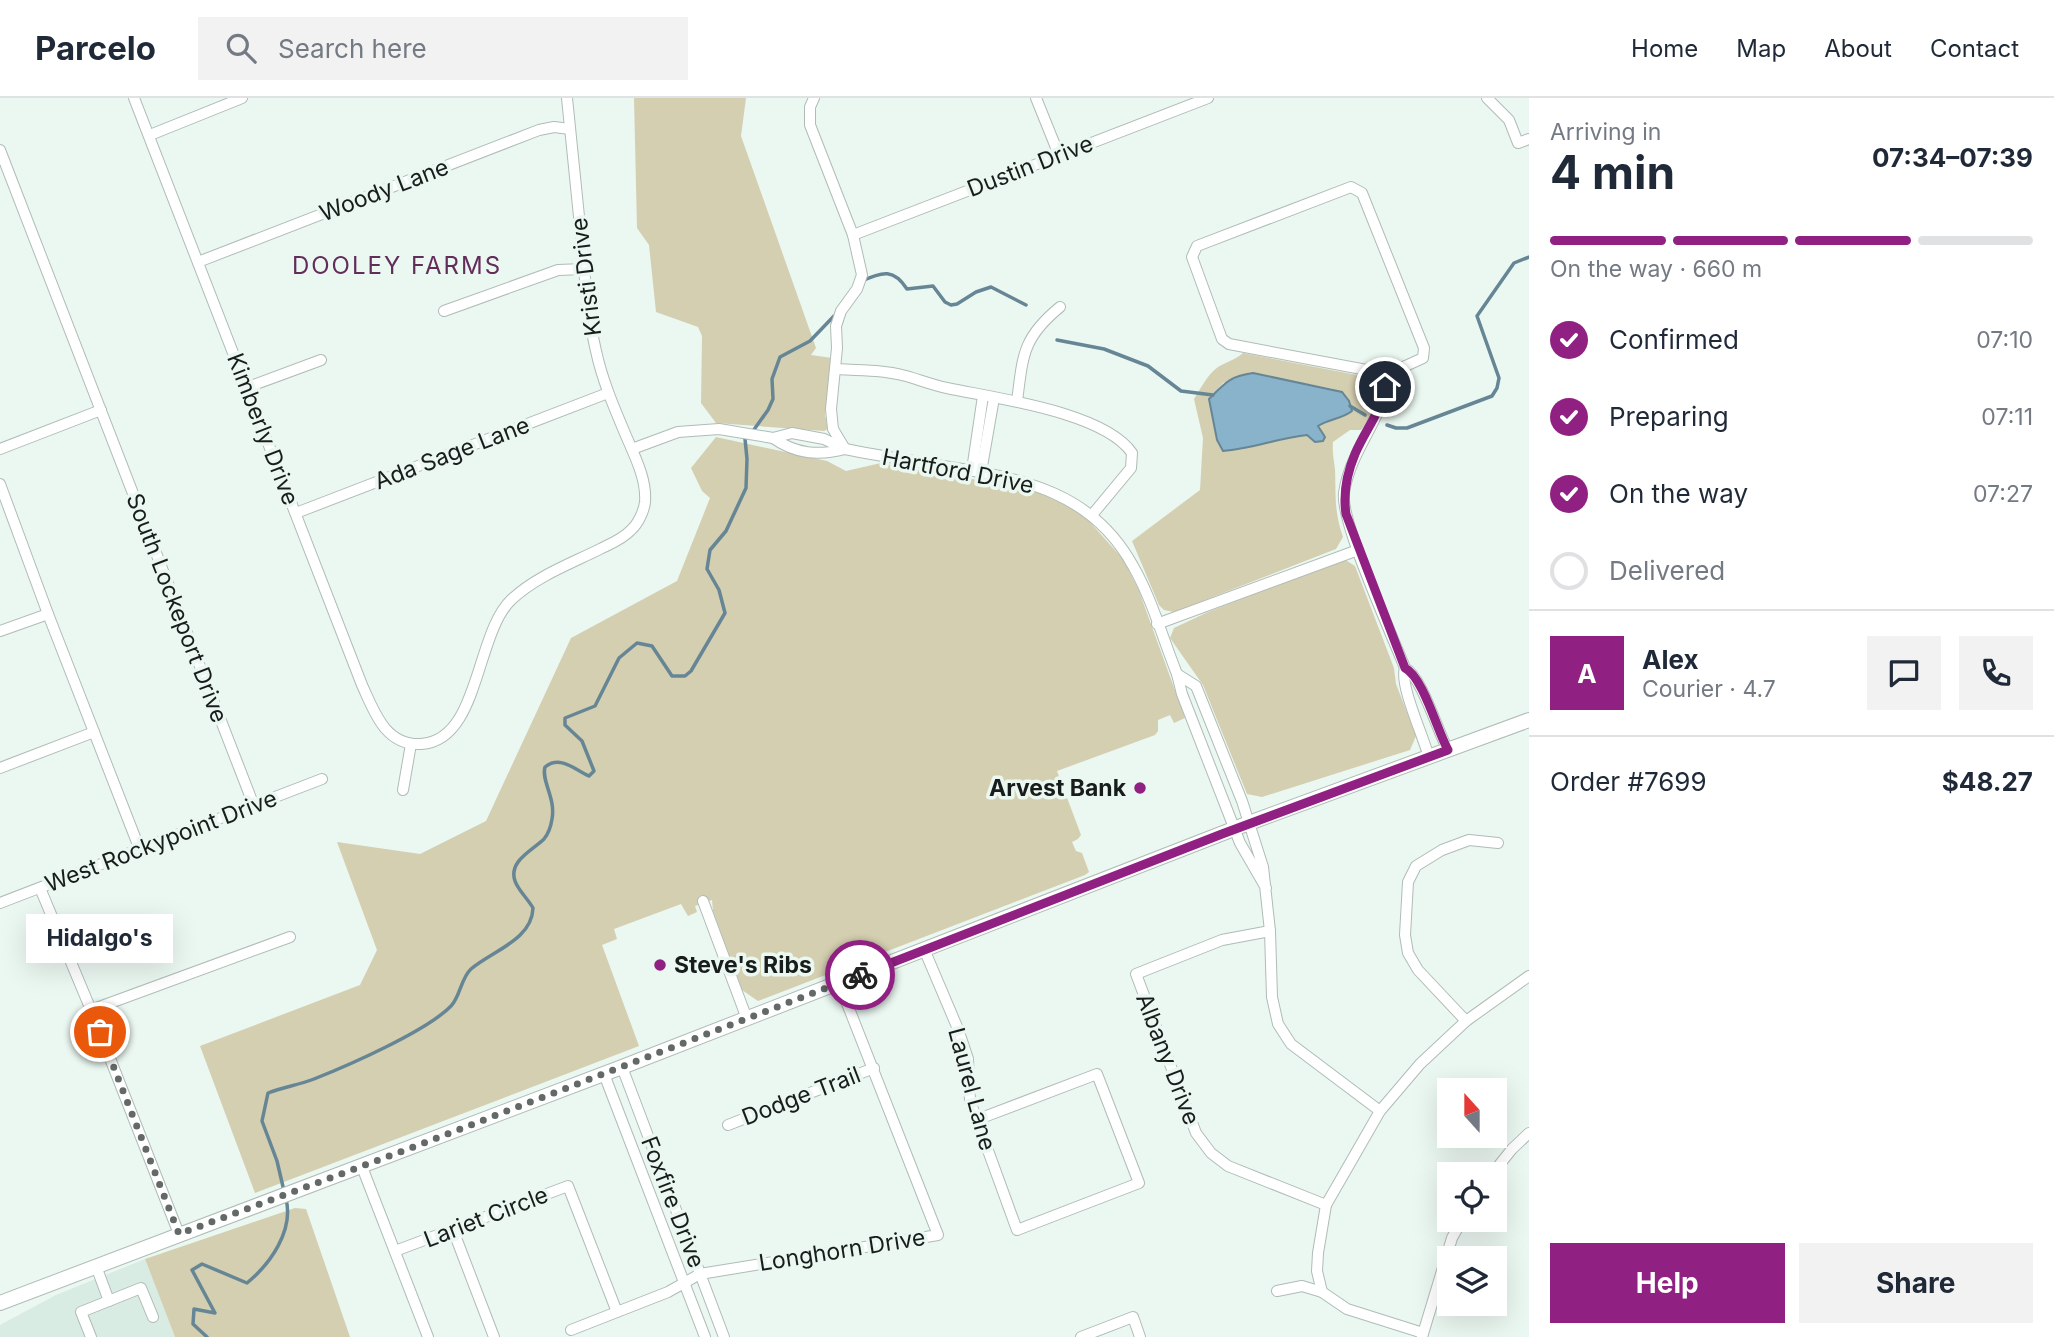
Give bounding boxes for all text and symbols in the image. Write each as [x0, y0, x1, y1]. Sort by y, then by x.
search box [198, 17, 688, 80]
text: Parcelo [35, 28, 156, 68]
icon: search [222, 29, 260, 67]
text: Search here [278, 33, 427, 64]
text: Home [1631, 34, 1698, 63]
text: Map [1736, 34, 1786, 63]
text: About [1824, 34, 1892, 63]
text: Contact [1930, 34, 2019, 63]
text: Arriving in [1550, 118, 1661, 146]
street label: Dustin Drive [963, 129, 1097, 203]
text: 07:34–07:39 [1872, 142, 2033, 173]
text: 4 min [1550, 144, 1675, 200]
street label: Woody Lane [316, 153, 452, 227]
street label: Kristi Drive [565, 216, 607, 338]
district label: DOOLEY FARMS [292, 251, 502, 280]
text: On the way · 660 m [1550, 255, 1762, 283]
icon: check [1550, 321, 1588, 359]
text: Confirmed [1609, 324, 1739, 355]
text: 07:10 [1976, 326, 2033, 354]
street label: Kimberly Drive [221, 349, 305, 509]
pin [1355, 357, 1415, 417]
icon: home [1366, 368, 1404, 406]
icon: check [1550, 398, 1588, 436]
text: Preparing [1609, 401, 1729, 432]
text: 07:11 [1981, 403, 2033, 431]
street label: Ada Sage Lane [370, 411, 534, 495]
street label: Hartford Drive [880, 443, 1036, 499]
icon: check [1550, 475, 1588, 513]
text: On the way [1609, 478, 1748, 509]
text: 07:27 [1973, 480, 2033, 508]
street label: South Lockeport Drive [120, 489, 234, 727]
text: Delivered [1609, 555, 1725, 586]
button: chat [1867, 636, 1941, 710]
button: phone [1959, 636, 2033, 710]
text: Alex [1642, 644, 1699, 675]
text: A [1577, 658, 1597, 689]
text: Courier · 4.7 [1642, 675, 1776, 703]
text: Order #7699 [1550, 766, 1707, 797]
text: $48.27 [1942, 766, 2033, 797]
place label: Arvest Bank [989, 774, 1127, 802]
marker: Arvest Bank [1132, 780, 1148, 796]
street label: West Rockypoint Drive [41, 784, 281, 898]
callout: Hidalgo's [27, 913, 174, 962]
text: Hidalgo's [46, 924, 153, 952]
courier [825, 940, 895, 1010]
place label: Steve's Ribs [674, 951, 812, 979]
icon: bike [841, 956, 879, 994]
marker: Steve's Ribs [652, 957, 668, 973]
street label: Albany Drive [1130, 989, 1206, 1129]
pin [70, 1002, 130, 1062]
icon: bag [81, 1013, 119, 1051]
street label: Laurel Lane [942, 1024, 1002, 1154]
street label: Dodge Trail [738, 1061, 864, 1131]
north arrow [1437, 1078, 1507, 1148]
map controls [1437, 1078, 1507, 1316]
street label: Foxfire Drive [635, 1132, 711, 1272]
button: locate [1437, 1162, 1507, 1232]
street label: Lariet Circle [420, 1181, 552, 1253]
street label: Longhorn Drive [757, 1223, 927, 1277]
button: Help [1550, 1243, 1785, 1323]
button: Share [1799, 1243, 2033, 1323]
button: layers [1437, 1246, 1507, 1316]

